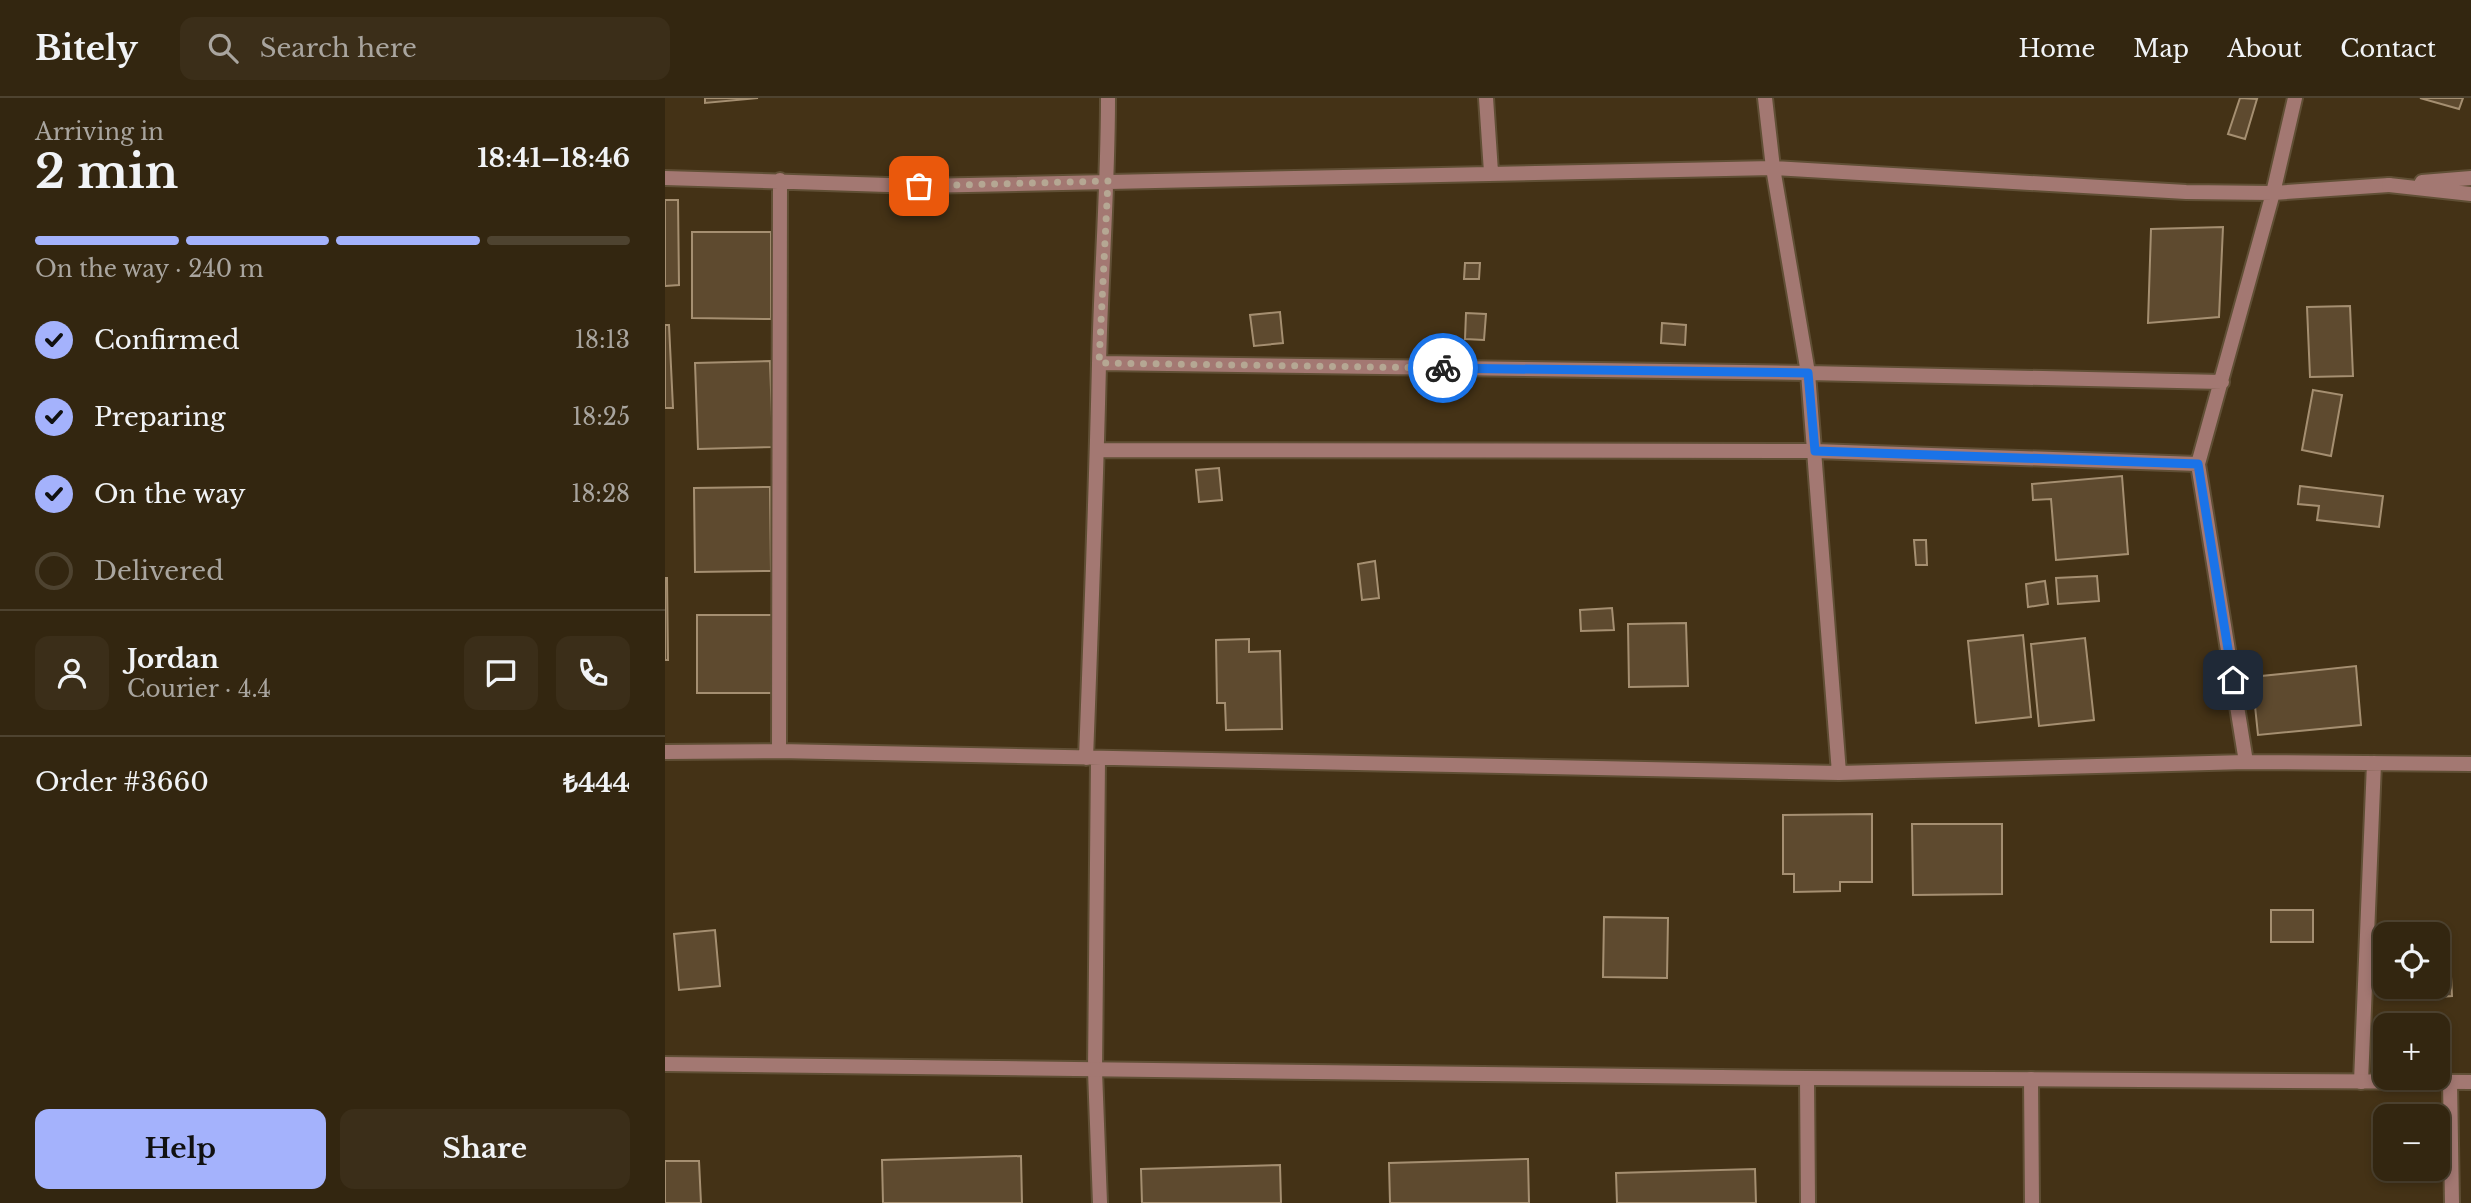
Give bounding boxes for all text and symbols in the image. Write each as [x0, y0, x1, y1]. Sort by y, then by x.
search box [180, 17, 670, 80]
text: Bitely [35, 28, 138, 69]
icon: search [204, 29, 242, 67]
text: Search here [260, 32, 417, 64]
text: Home [2019, 34, 2095, 63]
text: Map [2133, 34, 2189, 63]
text: About [2227, 34, 2302, 63]
text: Contact [2340, 34, 2436, 63]
text: Arriving in [35, 118, 164, 146]
text: 18:41–18:46 [477, 142, 630, 174]
text: 2 min [35, 143, 178, 200]
pin [889, 156, 949, 216]
icon: bag [900, 167, 938, 205]
text: On the way · 240 m [35, 255, 264, 283]
icon: check [35, 321, 73, 359]
text: Confirmed [94, 324, 239, 356]
text: 18:13 [575, 326, 630, 354]
courier [1408, 333, 1478, 403]
icon: bike [1424, 349, 1462, 387]
icon: check [35, 398, 73, 436]
text: Preparing [94, 401, 226, 433]
text: 18:25 [572, 403, 630, 431]
icon: check [35, 475, 73, 513]
text: On the way [94, 478, 246, 510]
text: 18:28 [571, 480, 630, 508]
text: Delivered [94, 555, 224, 587]
button: person [35, 636, 109, 710]
button: chat [464, 636, 538, 710]
button: phone [556, 636, 630, 710]
text: Jordan [127, 643, 219, 675]
pin [2203, 650, 2263, 710]
icon: home [2214, 661, 2252, 699]
text: Courier · 4.4 [127, 675, 271, 703]
text: Order #3660 [35, 766, 209, 798]
text: ₺444 [563, 767, 630, 799]
map controls [2373, 922, 2450, 1181]
button: locate [2373, 922, 2450, 999]
button: + [2373, 1013, 2450, 1090]
button: − [2373, 1104, 2450, 1181]
button: Help [35, 1109, 326, 1189]
button: Share [340, 1109, 630, 1189]

